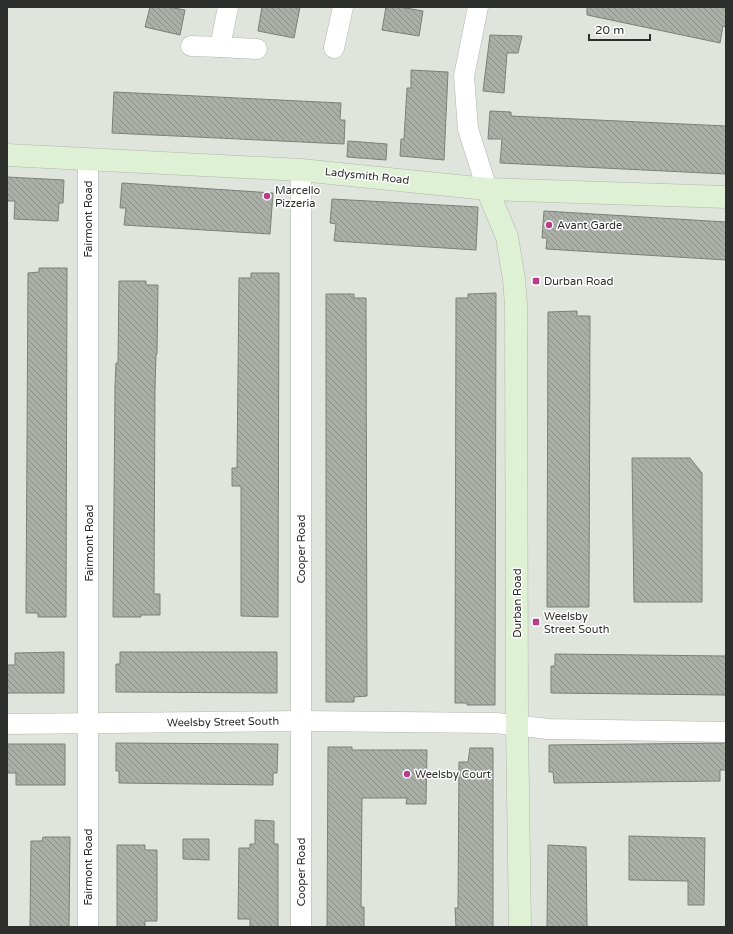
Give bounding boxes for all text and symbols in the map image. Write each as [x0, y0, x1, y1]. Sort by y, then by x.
scale bar [589, 16, 650, 42]
text: 20 m [595, 23, 624, 37]
street label: Ladysmith Road [324, 165, 410, 187]
street label: Fairmont Road [82, 180, 95, 258]
place label: Marcello Pizzeria [275, 184, 320, 210]
marker: Marcello Pizzeria [262, 191, 272, 201]
place label: Avant Garde [557, 219, 622, 232]
marker: Avant Garde [544, 220, 554, 230]
place label: Durban Road [544, 275, 613, 288]
marker: Durban Road [531, 276, 541, 286]
street label: Fairmont Road [83, 504, 96, 582]
street label: Cooper Road [295, 515, 308, 583]
street label: Durban Road [511, 568, 524, 638]
place label: Weelsby Street South [544, 610, 609, 636]
marker: Weelsby Street South [531, 617, 541, 627]
street label: Weelsby Street South [167, 715, 279, 729]
place label: Weelsby Court [415, 768, 491, 781]
marker: Weelsby Court [402, 769, 412, 779]
street label: Fairmont Road [82, 828, 95, 906]
street label: Cooper Road [295, 838, 308, 906]

